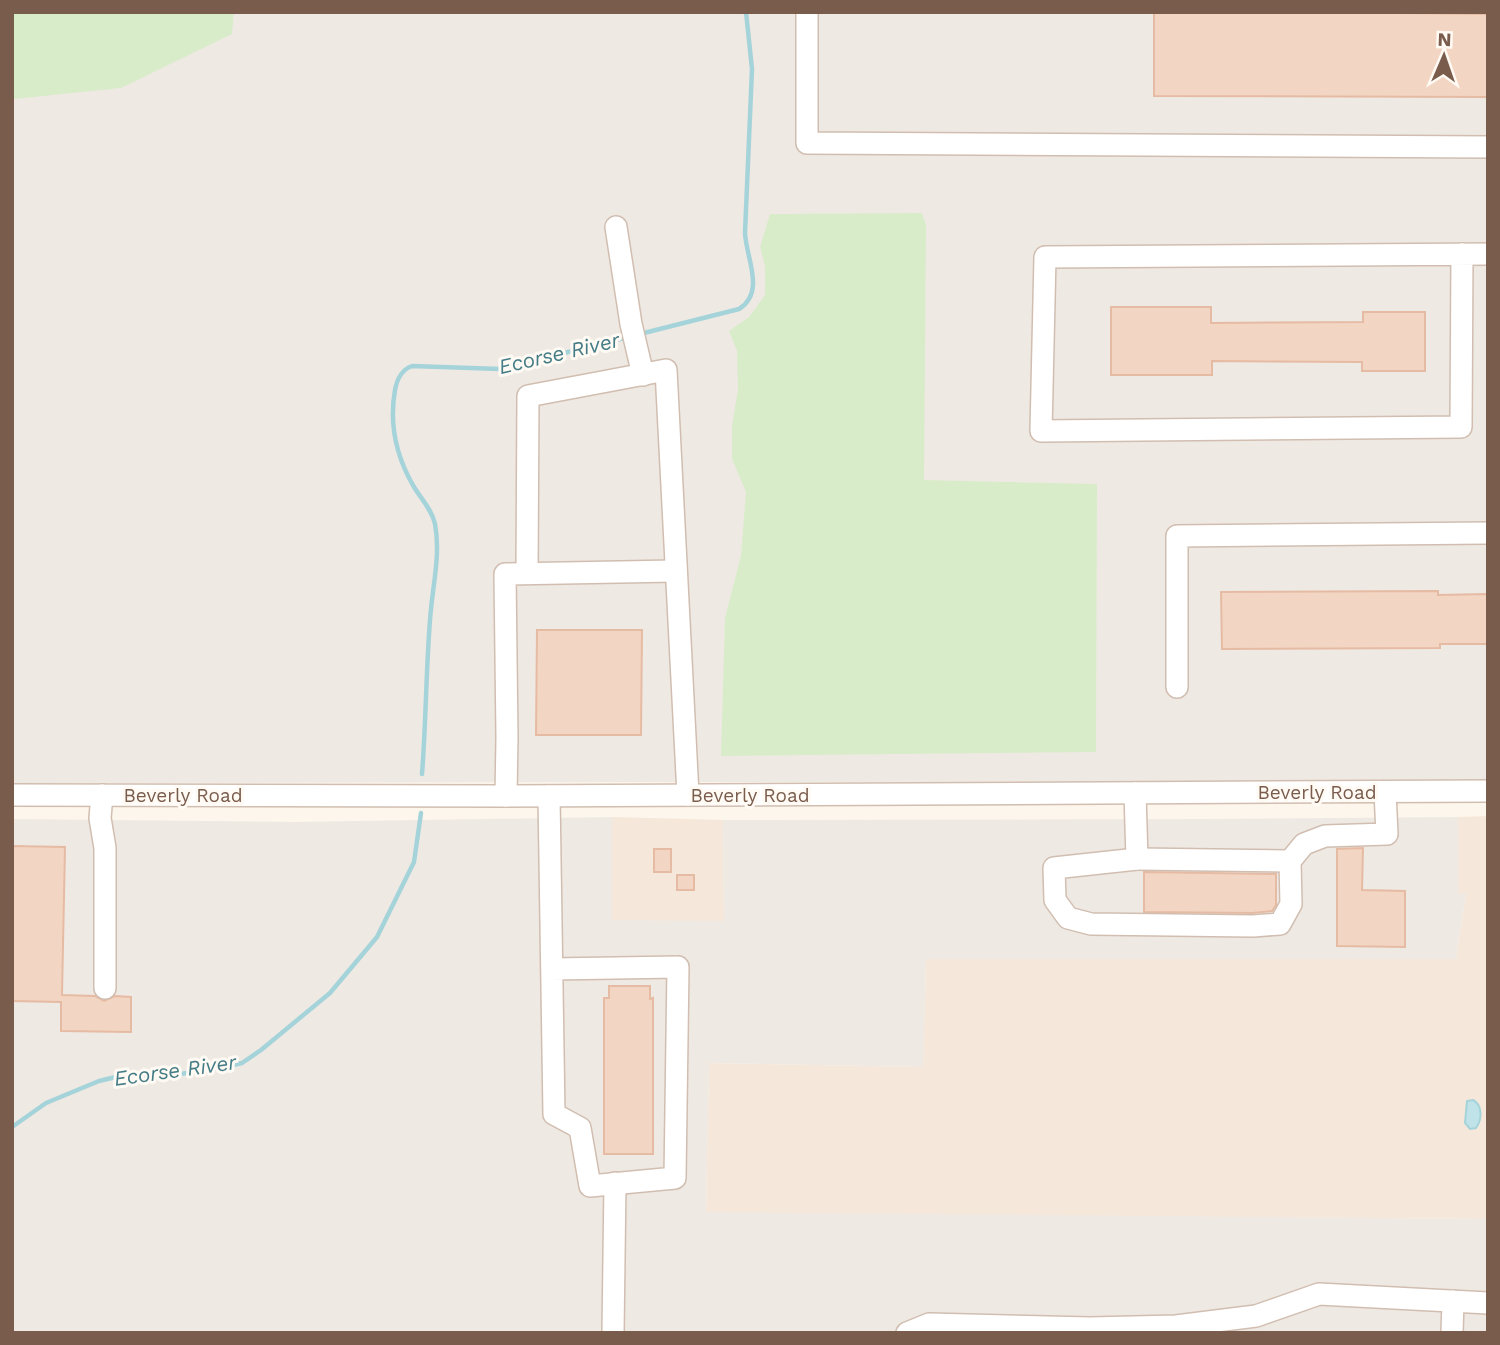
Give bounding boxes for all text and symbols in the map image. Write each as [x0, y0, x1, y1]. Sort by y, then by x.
north arrow [1409, 21, 1479, 91]
text: N [1437, 28, 1452, 51]
water label: Ecorse River [496, 327, 623, 379]
street label: Beverly Road [1257, 781, 1377, 804]
street label: Beverly Road [123, 784, 243, 807]
street label: Beverly Road [690, 784, 810, 807]
water label: Ecorse River [112, 1049, 239, 1091]

